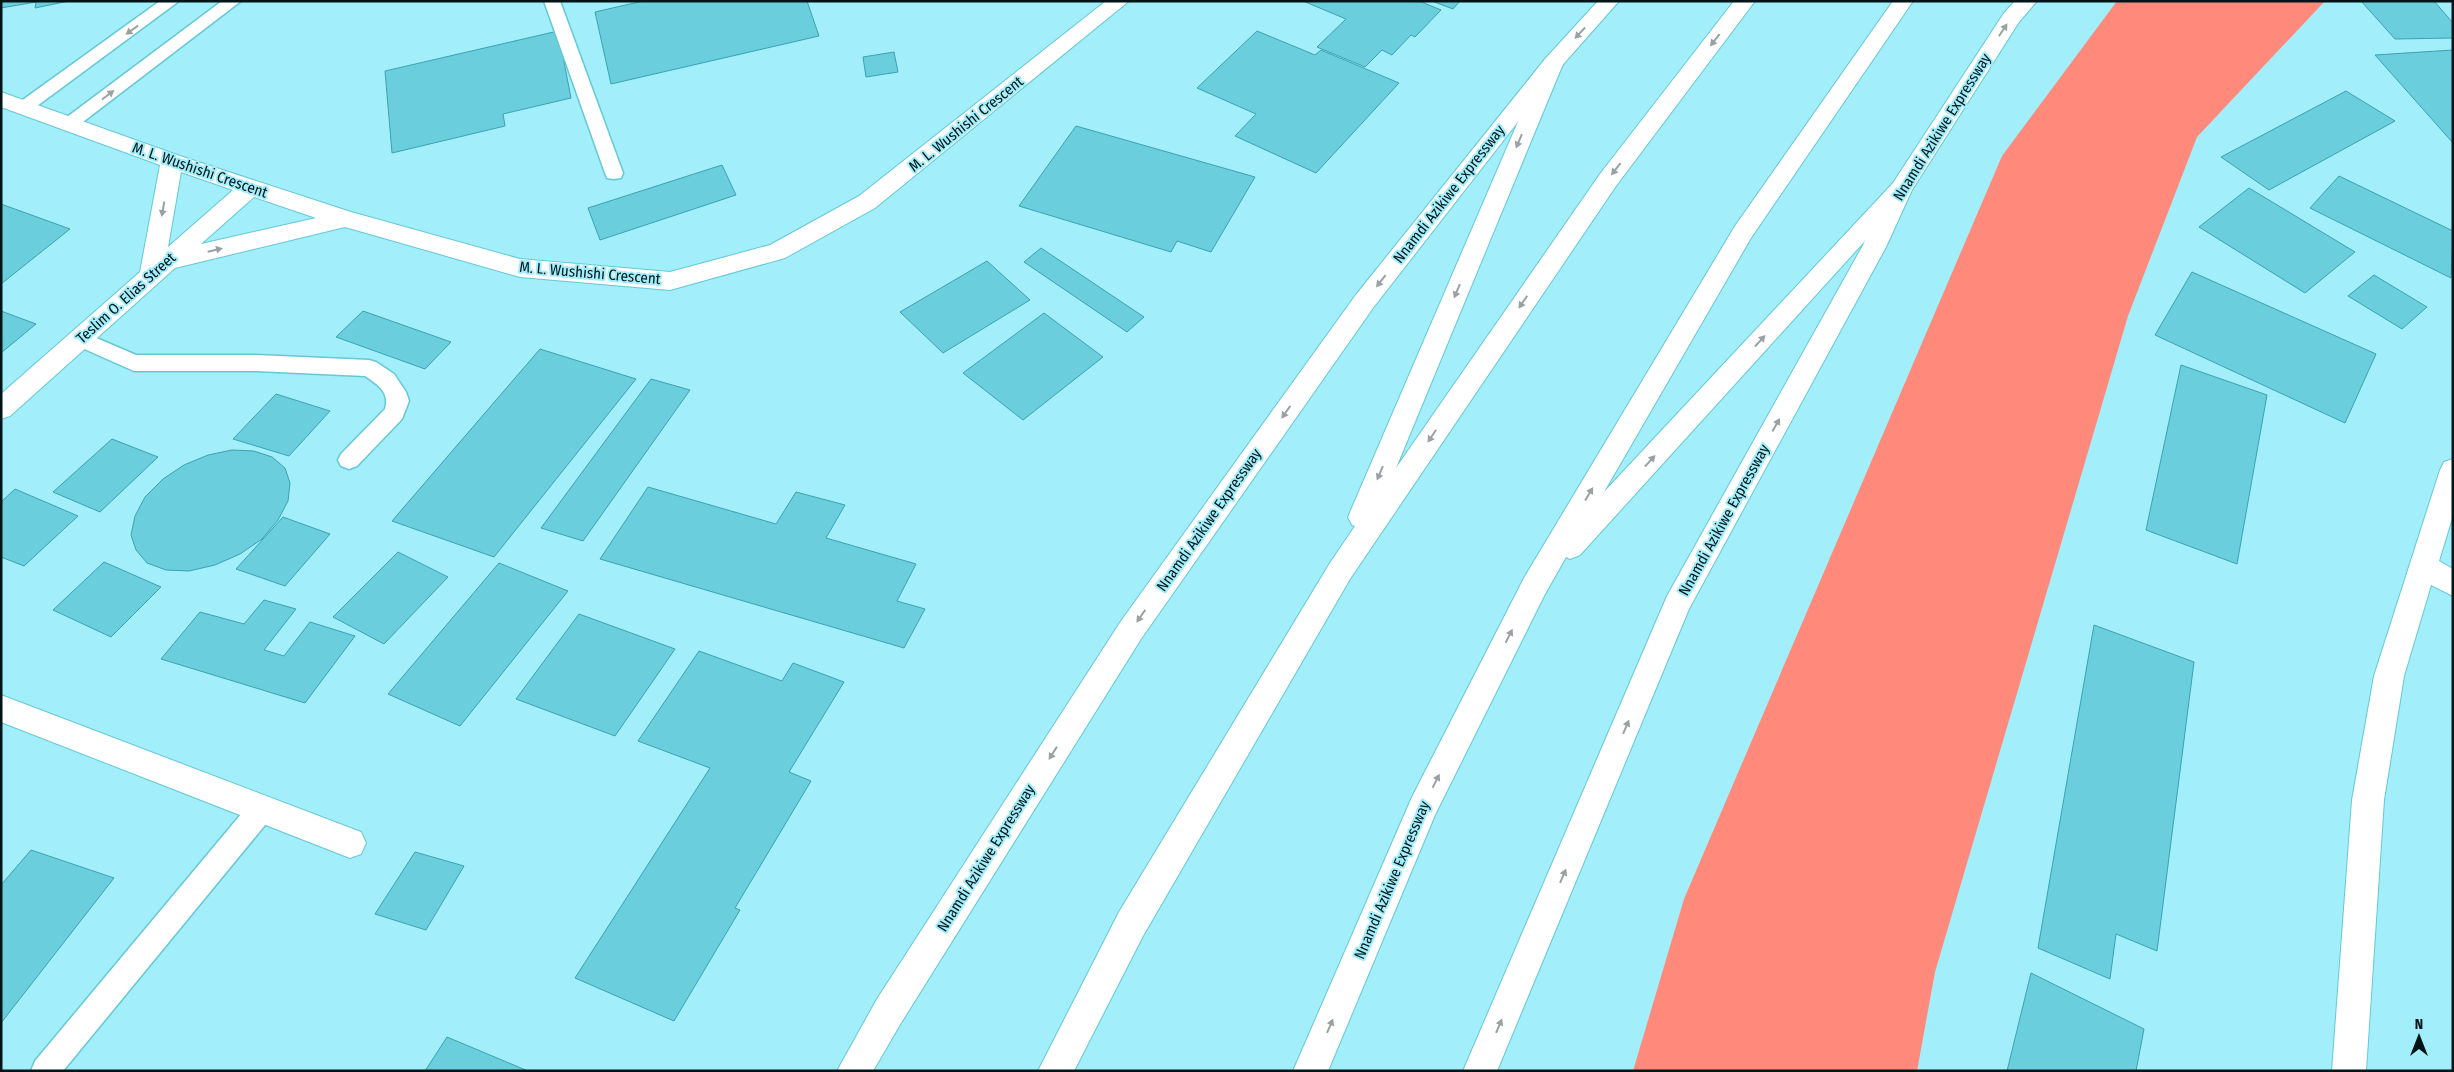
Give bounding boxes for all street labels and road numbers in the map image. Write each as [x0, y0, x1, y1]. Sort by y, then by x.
street label: Nnamdi Azikiwe Expressway [1889, 50, 1995, 204]
street label: M. L. Wushishi Crescent [905, 72, 1027, 176]
street label: Nnamdi Azikiwe Expressway [1390, 121, 1509, 267]
street label: M. L. Wushishi Crescent [130, 138, 270, 202]
street label: Teslim O. Elias Street [73, 249, 179, 347]
street label: M. L. Wushishi Crescent [519, 258, 661, 288]
street label: Nnamdi Azikiwe Expressway [1675, 441, 1773, 599]
street label: Nnamdi Azikiwe Expressway [1153, 445, 1265, 595]
street label: Nnamdi Azikiwe Expressway [933, 781, 1039, 935]
street label: Nnamdi Azikiwe Expressway [1350, 798, 1434, 962]

